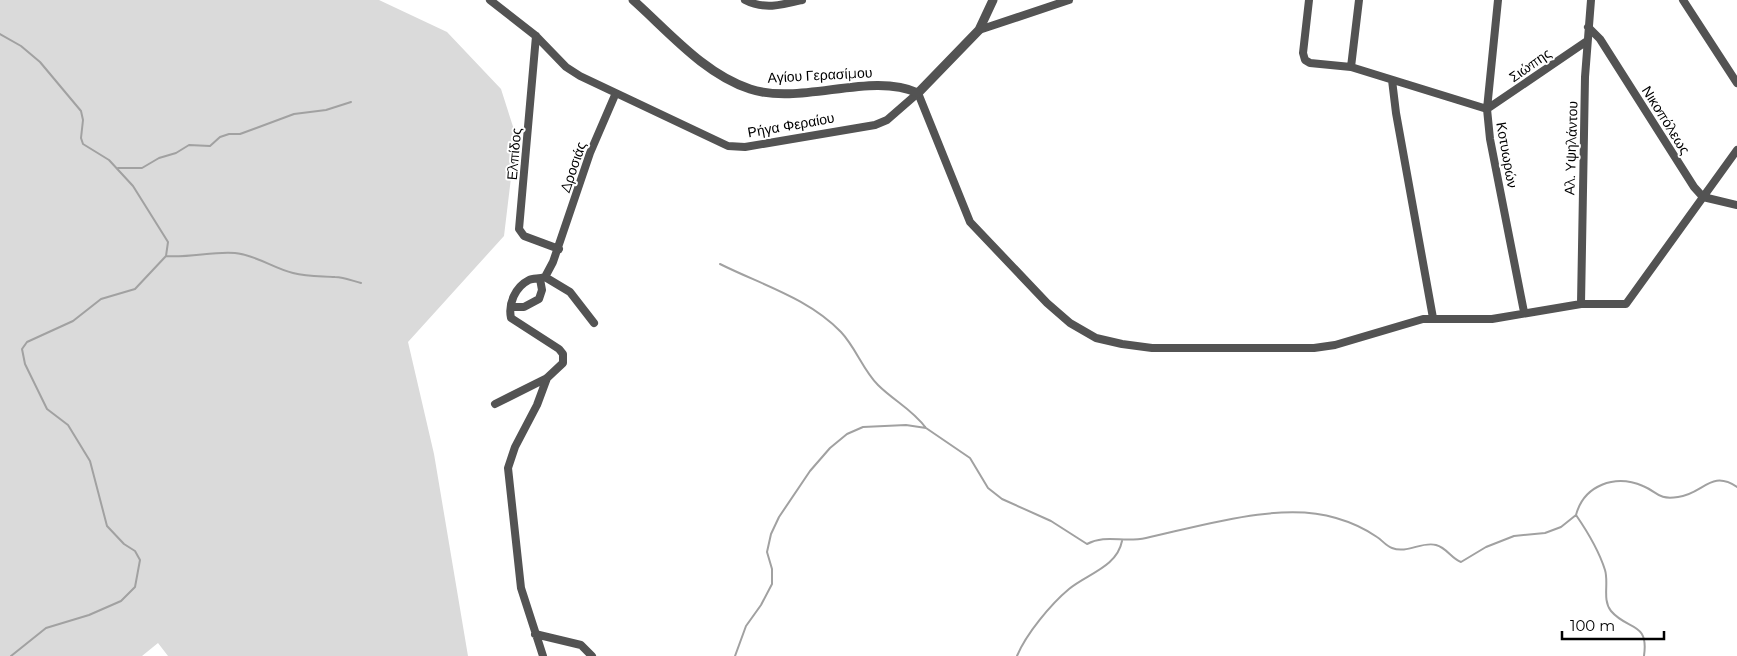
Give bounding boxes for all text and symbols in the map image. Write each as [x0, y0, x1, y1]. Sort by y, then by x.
street label: Σιώπης [1505, 44, 1555, 86]
street label: Αγίου Γερασίμου [767, 63, 873, 87]
street label: Νικοπόλεως [1638, 82, 1694, 158]
street label: Αλ. Υψηλάντου [1560, 101, 1582, 195]
street label: Ρήγα Φεραίου [746, 109, 836, 141]
street label: Κοτυωρών [1492, 121, 1522, 189]
street label: Ελπίδος [503, 127, 525, 181]
street label: Δροσιάς [556, 139, 590, 195]
scale bar [1562, 608, 1664, 640]
text: 100 m [1570, 616, 1615, 635]

